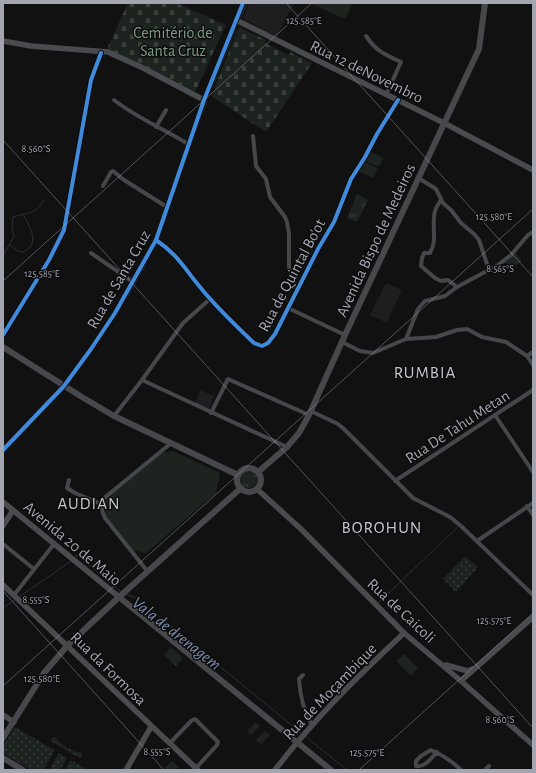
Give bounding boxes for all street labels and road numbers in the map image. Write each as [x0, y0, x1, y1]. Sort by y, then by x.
street label: Rua 12 deNovembro [308, 38, 426, 106]
street label: Avenida Bispo de Medeiros [333, 161, 418, 319]
street label: Rua de Quintal Bo'ot [255, 216, 329, 335]
street label: Rua de Santa Cruz [84, 227, 154, 331]
street label: Rua De Tahu Metan [403, 387, 513, 466]
street label: Avenida 20 de Maio [21, 499, 124, 589]
street label: Rua de Caicoli [364, 575, 438, 646]
street label: Rua da Formosa [67, 629, 149, 709]
street label: Rua de Moçambique [280, 640, 380, 743]

